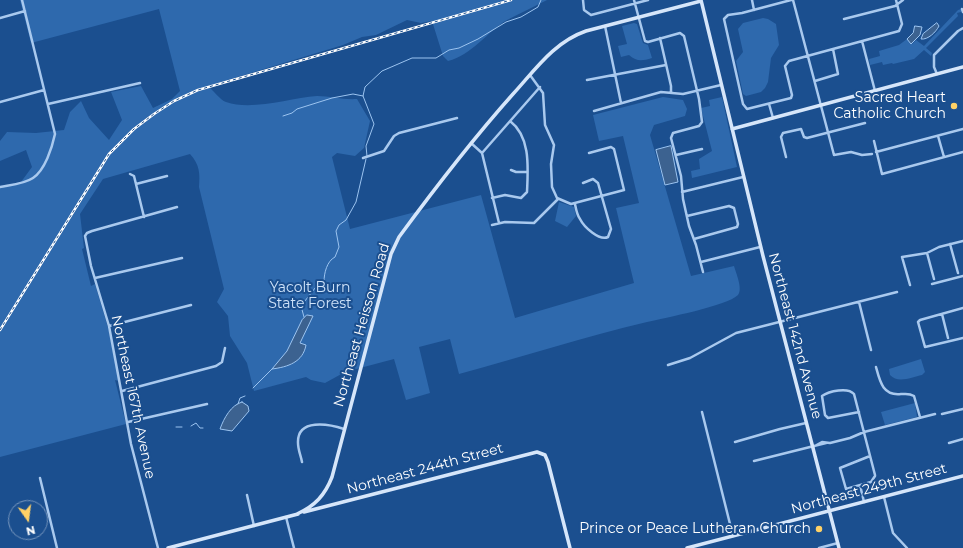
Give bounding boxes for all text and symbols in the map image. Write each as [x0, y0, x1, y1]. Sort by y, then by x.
place label: Sacred Heart Catholic Church [833, 90, 946, 122]
marker: Sacred Heart Catholic Church [949, 101, 959, 111]
street label: Northeast Heisson Road [331, 241, 393, 409]
street label: Northeast 142nd Avenue [765, 251, 825, 421]
park label: Yacolt Burn State Forest [268, 280, 352, 312]
street label: Northeast 167th Avenue [107, 314, 159, 480]
street label: Northeast 244th Street [345, 440, 505, 498]
street label: Northeast 249th Street [789, 460, 949, 518]
north arrow [8, 500, 48, 540]
place label: Prince or Peace Lutheran Church [579, 521, 811, 537]
text: N [25, 523, 37, 539]
marker: Prince or Peace Lutheran Church [814, 524, 824, 534]

